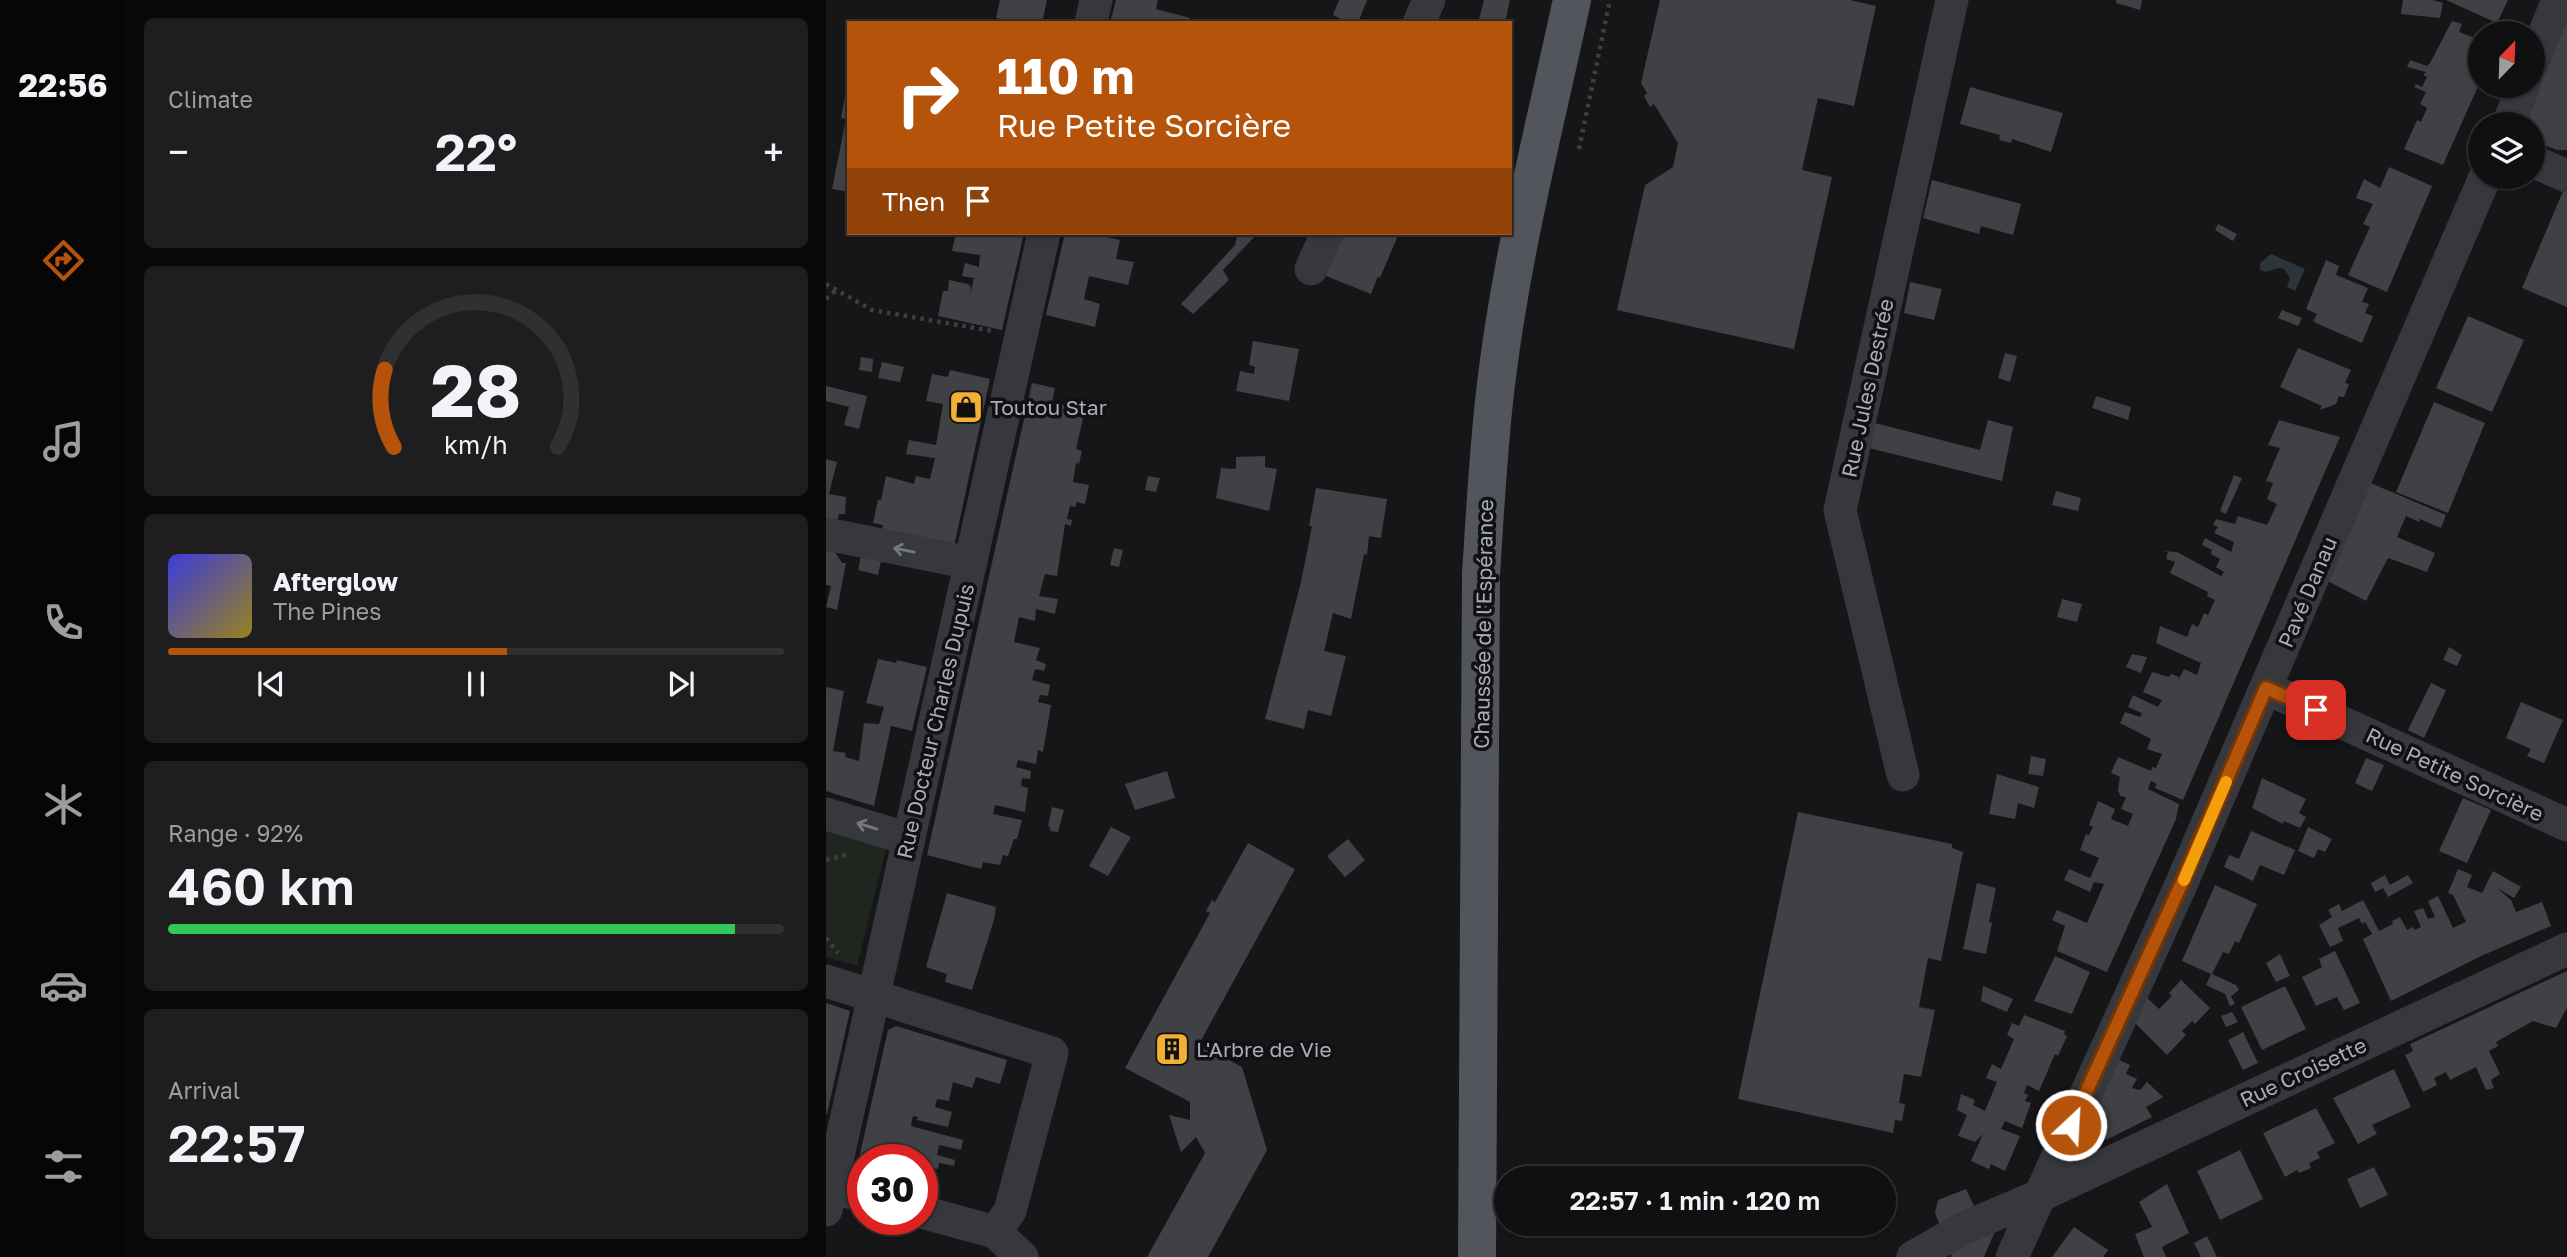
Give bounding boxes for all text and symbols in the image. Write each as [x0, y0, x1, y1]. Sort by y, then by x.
north arrow [2468, 21, 2544, 98]
map controls [2468, 21, 2545, 189]
text: 110 m [997, 46, 1134, 105]
icon: right [882, 49, 973, 140]
text: 22:56 [18, 66, 108, 104]
text: Climate [168, 85, 253, 113]
text: Rue Petite Sorcière [997, 106, 1291, 144]
button: layers [2468, 112, 2545, 189]
text: 22° [435, 120, 517, 182]
text: − [168, 129, 189, 174]
text: + [763, 129, 784, 174]
icon: arrive [959, 182, 997, 220]
text: Then [882, 186, 945, 217]
icon: directions [39, 236, 88, 285]
street label: Rue Jules Destrée [1835, 296, 1899, 480]
text: 28 [431, 346, 522, 433]
shop icon: Toutou Star [947, 388, 985, 426]
place label: Toutou Star [990, 394, 1107, 420]
icon: music [39, 417, 88, 466]
text: km/h [444, 428, 508, 459]
street label: Chaussée de l'Espérance [1468, 499, 1498, 749]
street label: Pavé Danau [2272, 533, 2342, 651]
one-way arrow [893, 542, 916, 556]
text: Afterglow [273, 566, 398, 597]
street label: Rue Docteur Charles Dupuis [891, 581, 979, 861]
text: The Pines [273, 597, 381, 625]
icon: phone [39, 598, 88, 647]
icon: previous [252, 665, 290, 703]
icon: pause [457, 665, 495, 703]
icon: next [662, 665, 700, 703]
pin [2286, 680, 2346, 740]
icon: arrive [2297, 691, 2335, 729]
street label: Rue Petite Sorcière [2362, 721, 2548, 827]
icon: climate [39, 780, 88, 829]
text: Range · 92% [168, 819, 303, 847]
one-way arrow [857, 819, 879, 832]
text: 460 km [168, 854, 355, 916]
icon: car [39, 961, 88, 1010]
building icon: L'Arbre de Vie [1153, 1030, 1191, 1068]
street label: Rue Croisette [2236, 1031, 2370, 1113]
place label: L'Arbre de Vie [1196, 1036, 1332, 1062]
text: Arrival [168, 1076, 240, 1104]
position arrow [2034, 1088, 2108, 1162]
text: 22:57 [168, 1111, 306, 1173]
icon: filters [39, 1142, 88, 1191]
speed limit sign: 30 [847, 1144, 938, 1235]
text: 22:57 · 1 min · 120 m [1570, 1185, 1820, 1216]

